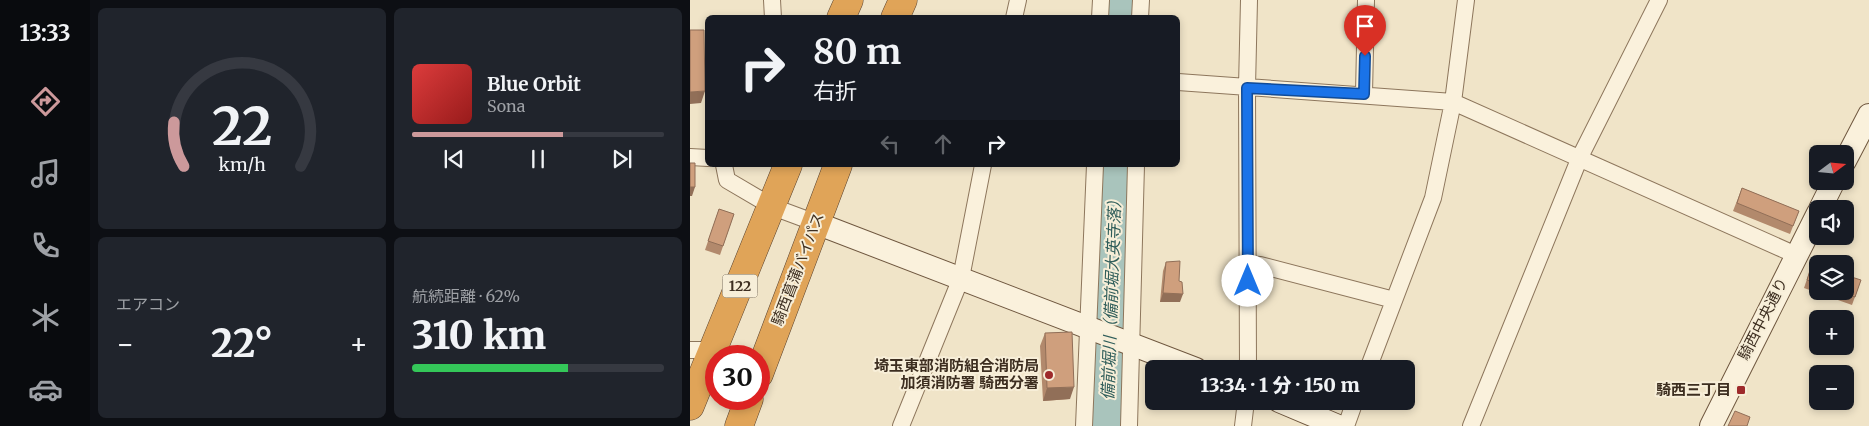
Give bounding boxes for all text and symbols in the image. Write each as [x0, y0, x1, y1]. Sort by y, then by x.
pin [1344, 5, 1386, 56]
icon: arrive [1351, 12, 1379, 40]
text: 13:33 [19, 19, 71, 47]
text: 80 m [813, 30, 901, 74]
icon: right [730, 35, 795, 100]
text: Blue Orbit [487, 72, 581, 96]
text: 右折 [813, 77, 857, 105]
icon: directions [28, 84, 63, 119]
text: 22 [212, 94, 272, 159]
text: Sona [487, 96, 525, 116]
icon: left [876, 130, 904, 158]
icon: ahead [929, 130, 957, 158]
icon: right [982, 130, 1010, 158]
icon: previous [440, 145, 468, 173]
icon: pause [524, 145, 552, 173]
icon: next [608, 145, 636, 173]
north arrow [1809, 145, 1854, 190]
map controls [1809, 145, 1854, 410]
text: km/h [218, 153, 266, 176]
icon: music [28, 156, 63, 191]
water label: 備前堀川（備前堀大英寺落） [1097, 192, 1125, 400]
button: sound [1809, 200, 1854, 245]
street label: 騎西菖蒲バイパス [767, 210, 828, 328]
icon: phone [28, 228, 63, 263]
position arrow [1221, 254, 1273, 306]
button: layers [1809, 255, 1854, 300]
road number: 122 [722, 274, 758, 298]
street label: 騎西中央通り [1734, 274, 1791, 363]
text: 航続距離 · 62% [412, 286, 520, 306]
text: エアコン [116, 294, 180, 314]
icon: climate [28, 300, 63, 335]
button: + [1809, 310, 1854, 355]
text: 310 km [412, 312, 546, 359]
text: 22° [211, 320, 273, 367]
text: − [116, 326, 135, 362]
text: + [349, 326, 368, 362]
speed limit sign: 30 [705, 345, 770, 410]
place label: 埼玉東部消防組合消防局 加須消防署 騎西分署 [874, 356, 1039, 392]
button: − [1809, 365, 1854, 410]
marker: 埼玉東部消防組合消防局 加須消防署 騎西分署 [1043, 369, 1055, 381]
icon: car [28, 372, 63, 407]
text: 13:34 · 1 分 · 150 m [1200, 373, 1360, 397]
place label: 騎西三丁目 [1656, 380, 1731, 399]
marker: 騎西三丁目 [1735, 384, 1747, 396]

